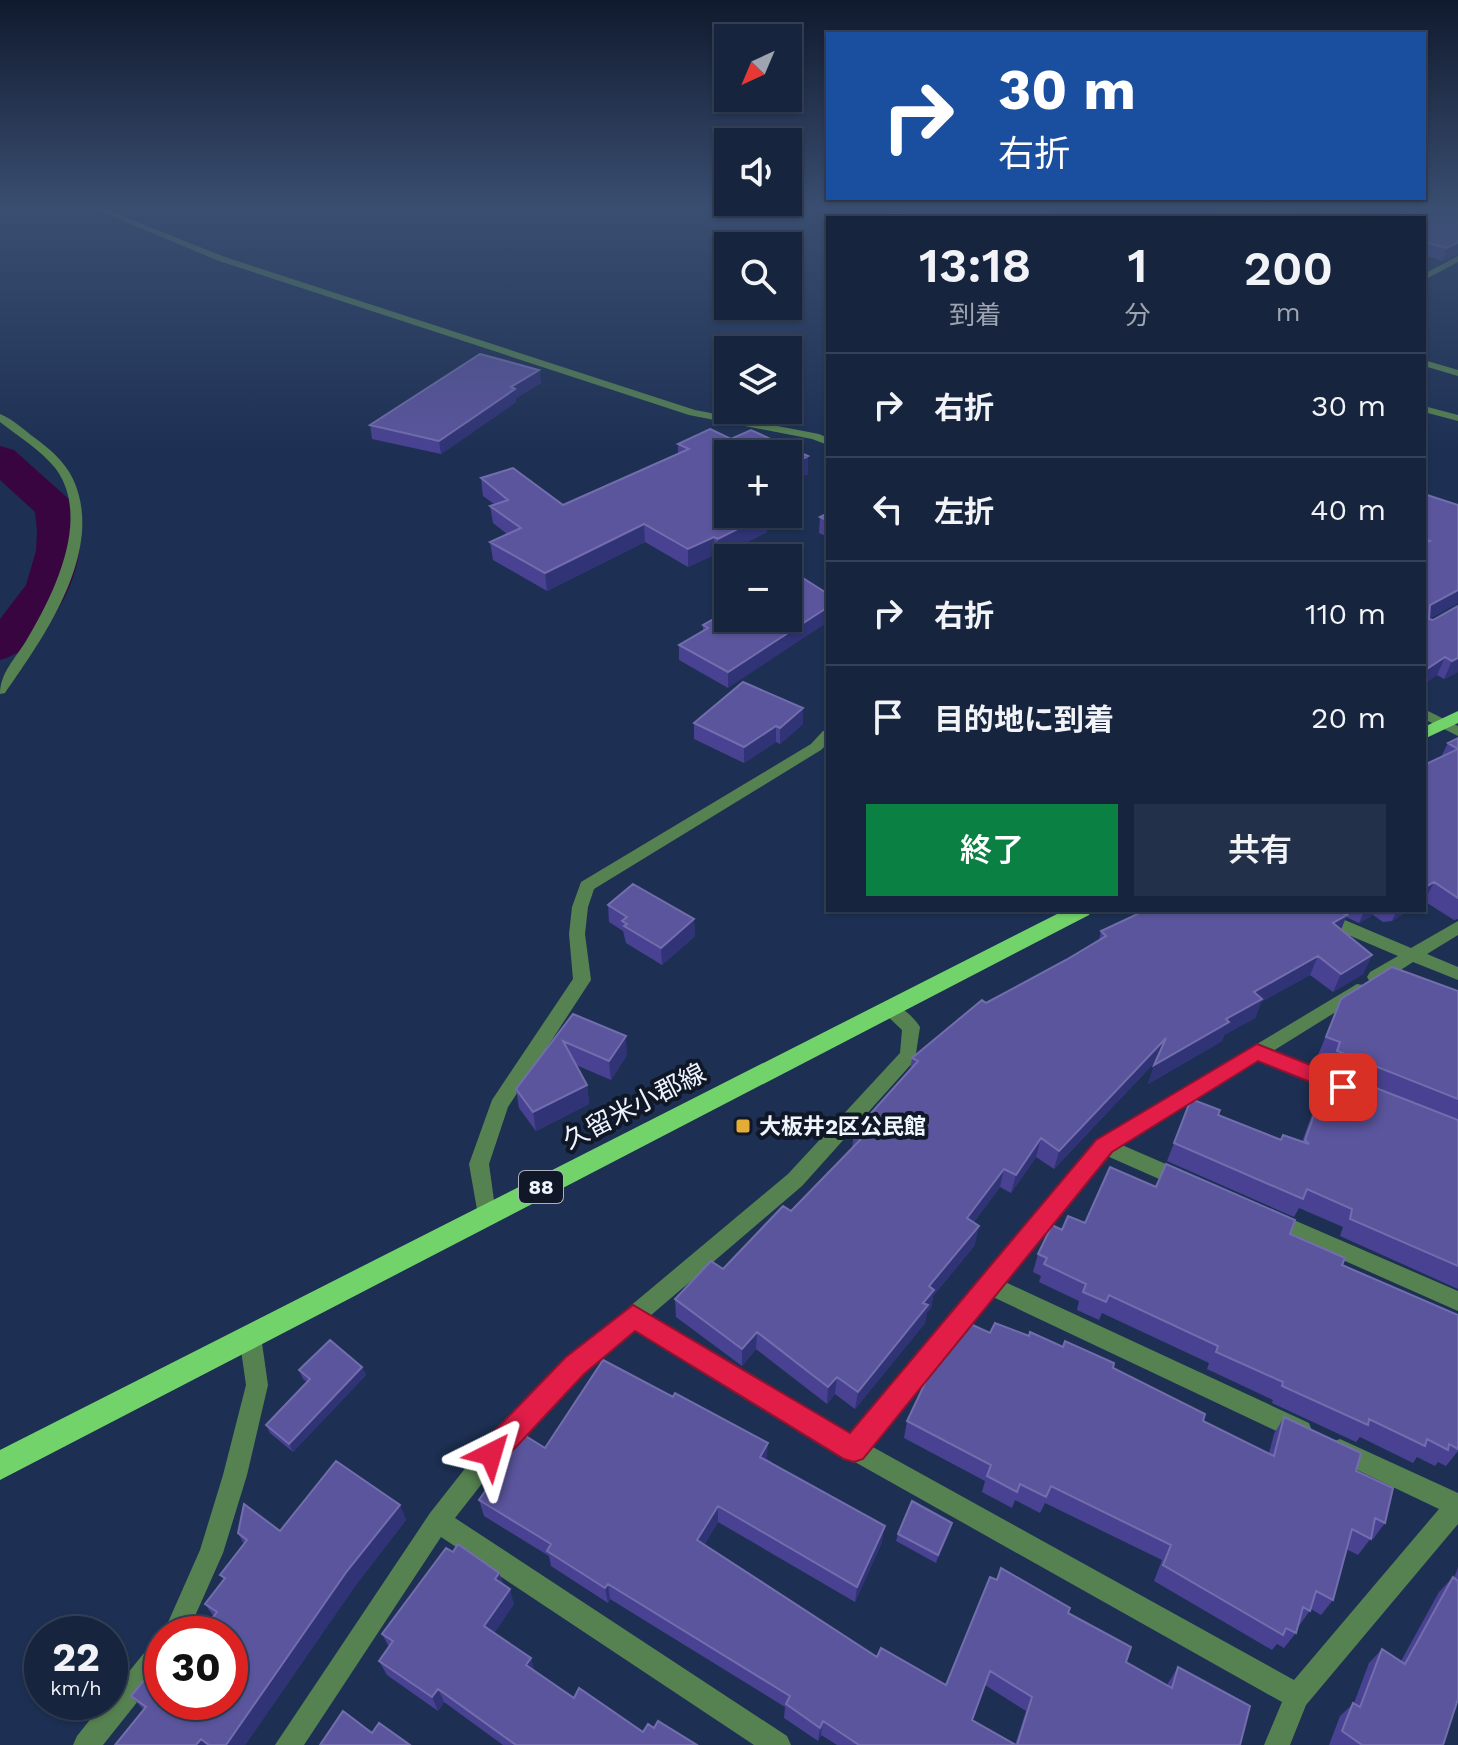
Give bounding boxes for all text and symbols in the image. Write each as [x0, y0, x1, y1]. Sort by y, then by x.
north arrow [714, 24, 802, 112]
map controls [714, 24, 802, 632]
text: 30 m [998, 57, 1136, 123]
icon: right [866, 64, 970, 168]
button: sound [714, 128, 802, 216]
text: 右折 [998, 133, 1070, 175]
button: search [714, 232, 802, 320]
text: 13:18 [919, 237, 1032, 294]
text: 1 [1128, 237, 1148, 294]
text: 200 [1244, 240, 1333, 297]
text: m [1276, 297, 1301, 327]
text: 到着 [949, 300, 1001, 330]
text: 分 [1125, 300, 1151, 330]
button: layers [714, 336, 802, 424]
icon: right [866, 383, 910, 427]
text: 30 m [1311, 388, 1386, 423]
text: 右折 [934, 390, 994, 425]
button: + [714, 440, 802, 528]
icon: left [866, 487, 910, 531]
text: 40 m [1310, 492, 1386, 527]
text: 左折 [934, 494, 994, 529]
button: − [714, 544, 802, 632]
icon: right [866, 591, 910, 635]
text: 110 m [1305, 596, 1386, 631]
text: 右折 [934, 598, 994, 633]
icon: arrive [866, 695, 910, 739]
text: 20 m [1311, 700, 1386, 735]
text: 目的地に到着 [934, 702, 1114, 737]
button: 終了 [866, 804, 1118, 896]
button: 共有 [1134, 804, 1386, 896]
pin [1309, 1053, 1377, 1121]
street label: 久留米小郡線 [558, 1057, 710, 1155]
icon: arrive [1321, 1065, 1365, 1109]
place label: 大板井2区公民館 [759, 1114, 926, 1139]
marker: 大板井2区公民館 [734, 1117, 752, 1135]
road number: 88 [519, 1171, 563, 1203]
position arrow [449, 1412, 533, 1496]
speed limit sign: 30 [144, 1616, 248, 1720]
text: 22 [52, 1634, 100, 1681]
text: km/h [50, 1676, 102, 1700]

